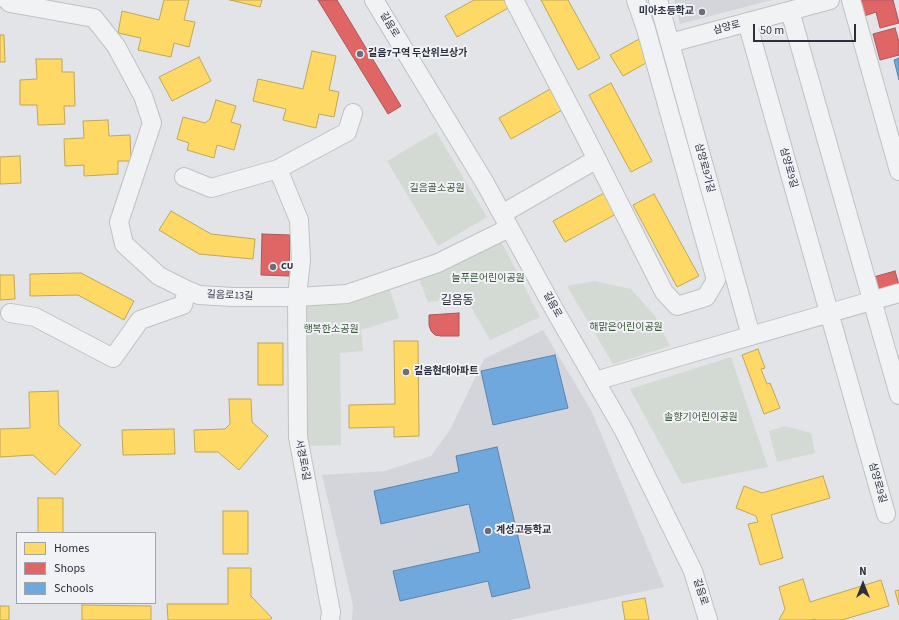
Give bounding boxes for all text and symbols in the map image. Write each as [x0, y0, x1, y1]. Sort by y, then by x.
place label: 미아초등학교 [639, 6, 694, 18]
marker: 미아초등학교 [697, 7, 707, 17]
street label: 길음로 [377, 10, 401, 40]
scale bar [755, 16, 858, 42]
street label: 삼양로 [712, 19, 742, 37]
text: 50 m [760, 22, 784, 39]
place label: 길음7구역 두산위브상가 [368, 48, 467, 60]
marker: 길음7구역 두산위브상가 [355, 49, 365, 59]
street label: 삼양로9가길 [692, 142, 716, 194]
street label: 삼양로9길 [776, 146, 800, 190]
park label: 길음골소공원 [409, 183, 465, 195]
place label: CU [281, 261, 293, 273]
marker: CU [268, 262, 278, 272]
park label: 늘푸른어린이공원 [451, 273, 525, 285]
street label: 길음로13길 [206, 289, 254, 303]
street label: 길음로 [540, 290, 564, 320]
district label: 길음동 [440, 294, 474, 308]
park label: 해맑은어린이공원 [589, 322, 663, 334]
park label: 행복한소공원 [303, 324, 359, 336]
place label: 길음현대아파트 [414, 366, 478, 378]
marker: 길음현대아파트 [401, 367, 411, 377]
park label: 솔향기어린이공원 [664, 412, 738, 424]
street label: 서경로6길 [292, 438, 312, 482]
street label: 삼양로9길 [865, 461, 889, 505]
place label: 계성고등학교 [496, 525, 551, 537]
marker: 계성고등학교 [483, 526, 493, 536]
legend [16, 532, 156, 604]
text: Homes [54, 540, 89, 557]
text: Shops [54, 560, 85, 577]
north arrow [843, 564, 883, 604]
text: N [859, 564, 867, 579]
street label: 길음로 [690, 577, 710, 607]
text: Schools [54, 580, 94, 597]

